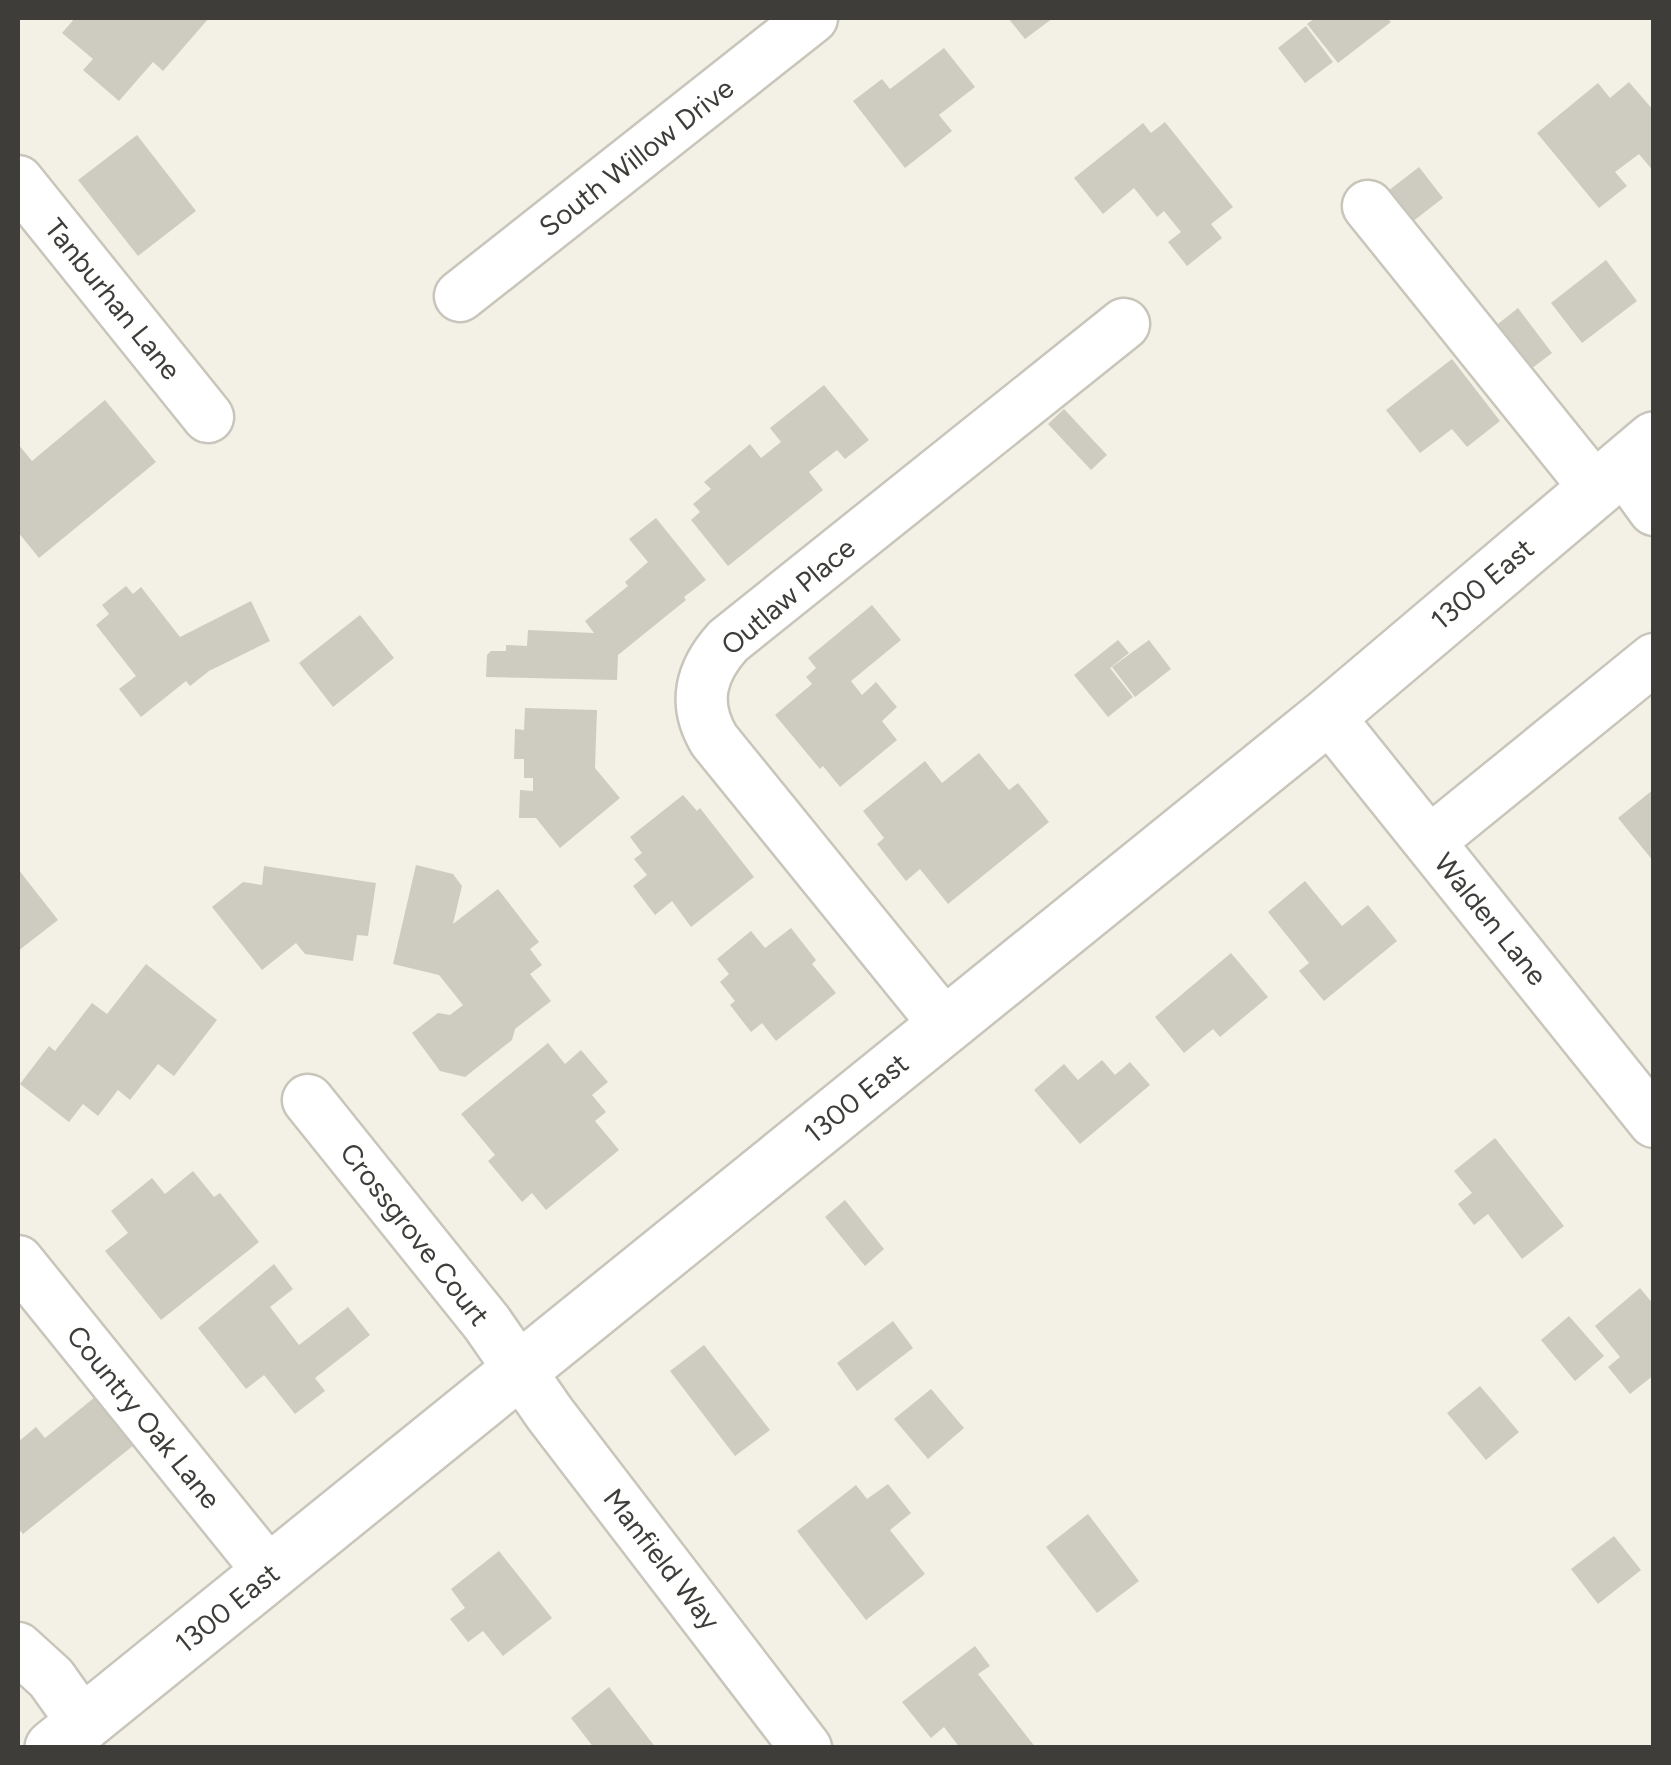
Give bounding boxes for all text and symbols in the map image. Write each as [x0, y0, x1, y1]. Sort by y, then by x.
street label: South Willow Drive [532, 71, 740, 243]
street label: Tanburhan Lane [38, 212, 188, 386]
street label: Outlaw Place [714, 530, 862, 662]
street label: 1300 East [1424, 531, 1540, 637]
street label: Walden Lane [1427, 846, 1555, 992]
street label: 1300 East [797, 1046, 915, 1150]
street label: Crossgrove Court [333, 1136, 497, 1332]
street label: Country Oak Lane [60, 1319, 228, 1515]
street label: Manfield Way [596, 1482, 728, 1637]
street label: 1300 East [168, 1556, 286, 1660]

